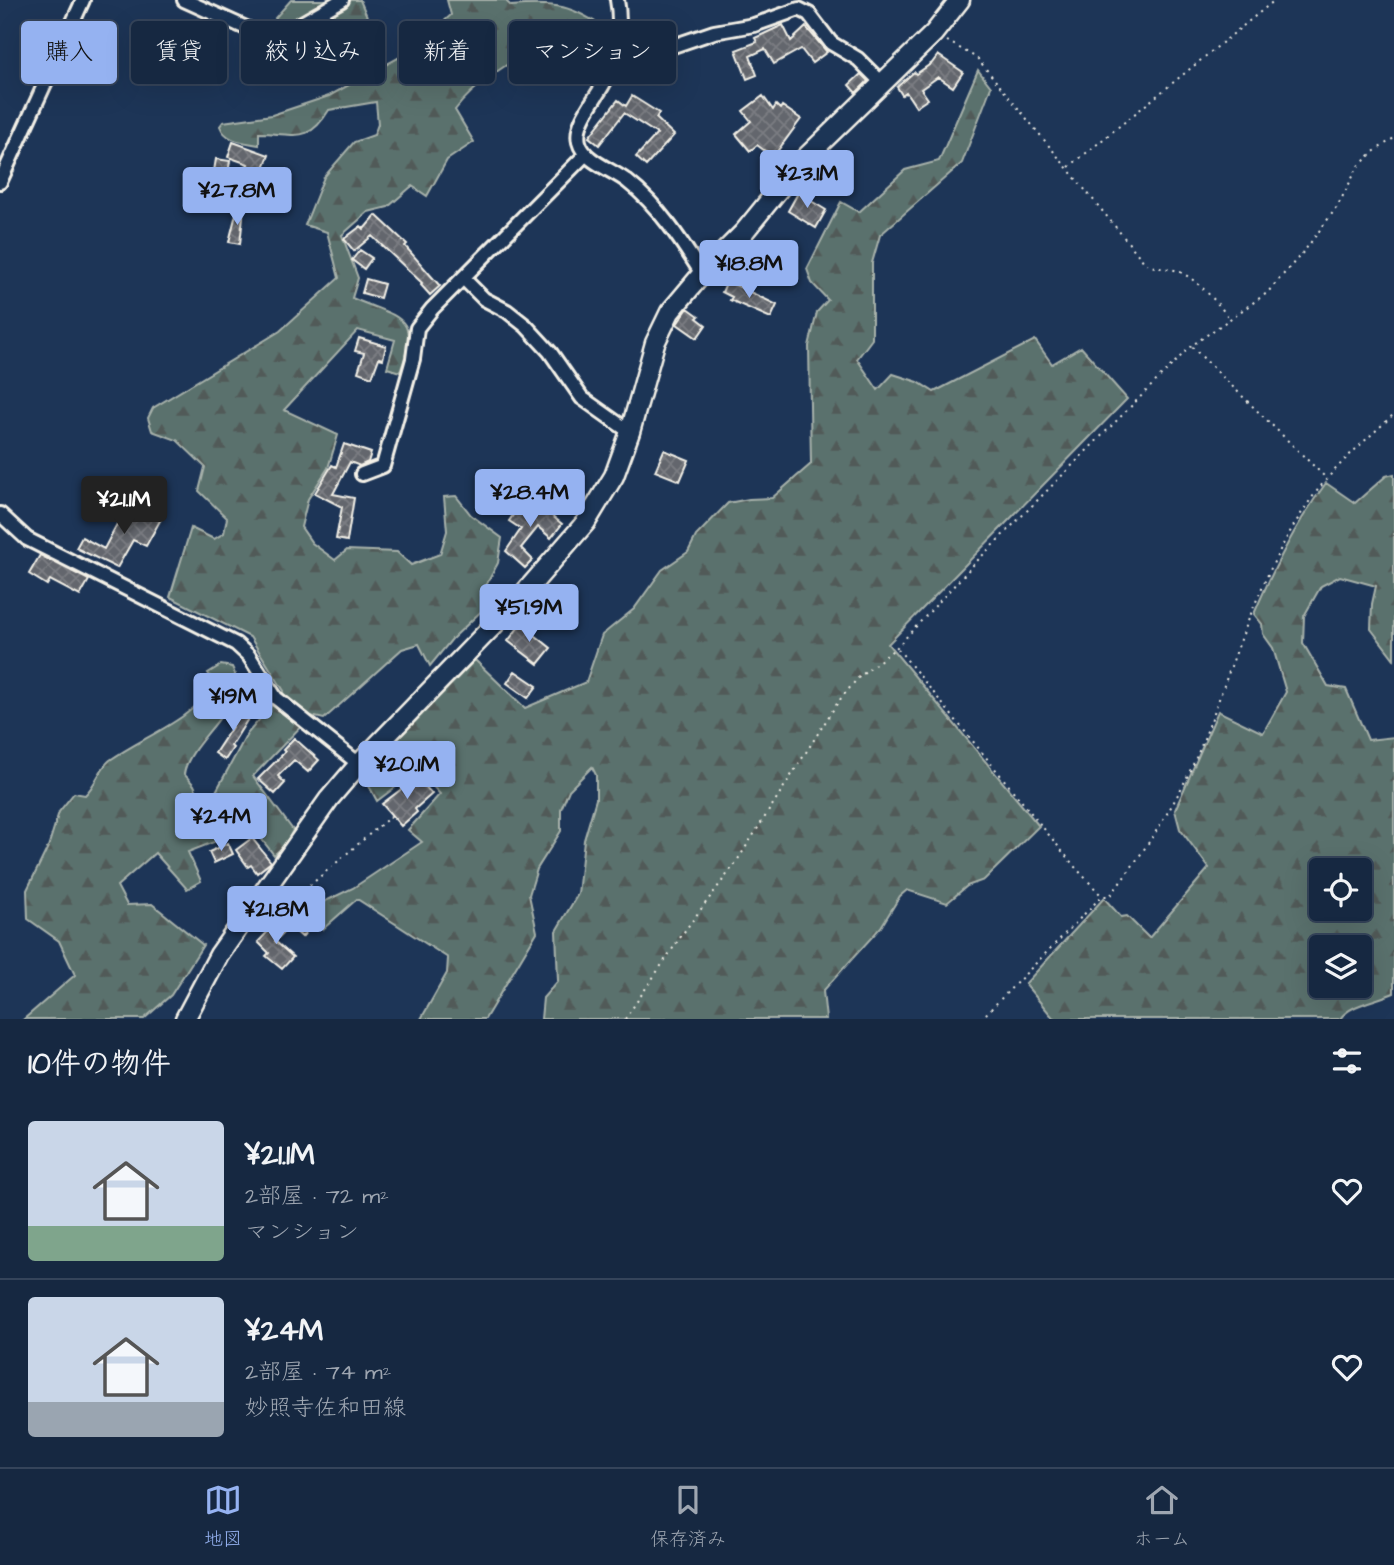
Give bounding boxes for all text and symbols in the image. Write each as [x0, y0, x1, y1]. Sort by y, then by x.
chip: 購入 [21, 21, 117, 84]
chip: 賃貸 [131, 21, 227, 84]
chip: 絞り込み [241, 21, 385, 84]
chip: 新着 [399, 21, 495, 84]
chip: マンション [509, 21, 676, 84]
pin: ¥23.1M [750, 150, 864, 210]
text: ¥23.1M [776, 157, 838, 189]
pin: ¥27.8M [180, 168, 294, 227]
text: ¥27.8M [199, 174, 275, 206]
pin: ¥18.8M [692, 240, 806, 300]
text: ¥18.8M [715, 247, 783, 279]
pin: ¥28.4M [473, 470, 587, 529]
pin: ¥21.1M [67, 476, 181, 536]
text: ¥28.4M [491, 476, 569, 508]
text: ¥21.1M [97, 483, 151, 515]
pin: ¥51.9M [472, 584, 586, 644]
text: ¥51.9M [496, 591, 562, 623]
pin: ¥19M [192, 674, 274, 733]
text: ¥19M [209, 680, 257, 712]
pin: ¥20.1M [350, 742, 464, 801]
text: ¥20.1M [374, 748, 440, 780]
pin: ¥24M [180, 794, 262, 853]
text: ¥24M [191, 800, 251, 832]
map controls [1309, 858, 1372, 998]
button: locate [1309, 858, 1372, 921]
pin: ¥21.8M [219, 886, 333, 946]
text: ¥21.8M [243, 893, 309, 925]
button: layers [1309, 935, 1372, 998]
icon: filters [1328, 1042, 1366, 1080]
text: 10件の物件 [28, 1043, 171, 1085]
text: ¥21.1M [245, 1134, 315, 1176]
icon: home [84, 1149, 168, 1233]
icon: heart [1328, 1172, 1366, 1210]
text: 2部屋 · 72 m² [245, 1180, 389, 1212]
text: マンション [245, 1216, 359, 1248]
text: ¥24M [245, 1310, 323, 1352]
icon: home [84, 1325, 168, 1409]
icon: heart [1328, 1348, 1366, 1386]
text: 2部屋 · 74 m² [245, 1356, 391, 1388]
text: 妙照寺佐和田線 [245, 1392, 406, 1424]
tab: 地図 [204, 1481, 242, 1553]
tab: 保存済み [650, 1481, 726, 1553]
tab: ホーム [1134, 1481, 1190, 1553]

